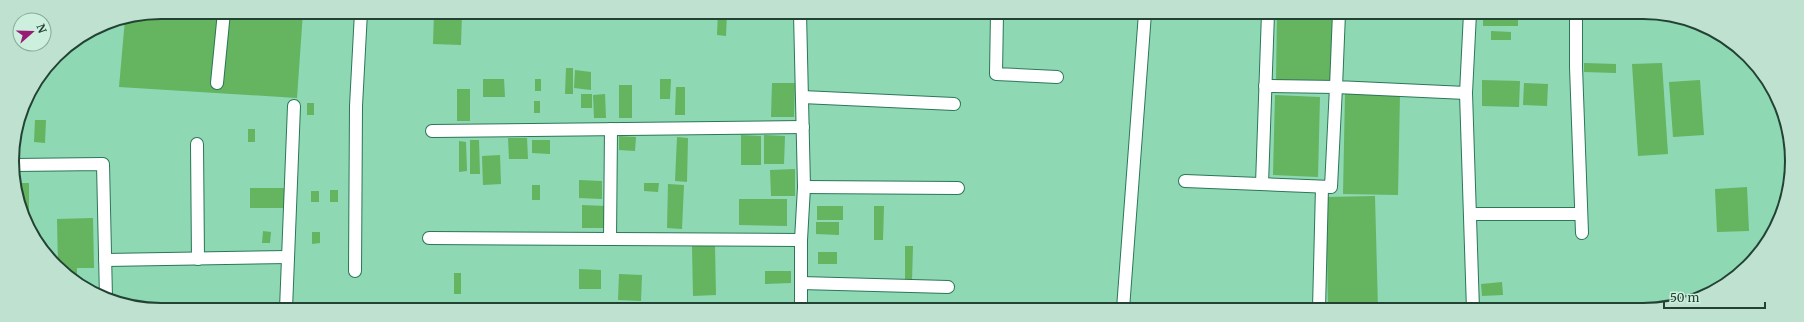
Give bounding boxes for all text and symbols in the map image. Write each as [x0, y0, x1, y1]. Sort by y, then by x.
north arrow [12, 12, 52, 52]
text: N [33, 22, 50, 35]
scale bar [1664, 284, 1765, 310]
text: 50 m [1670, 290, 1699, 305]

